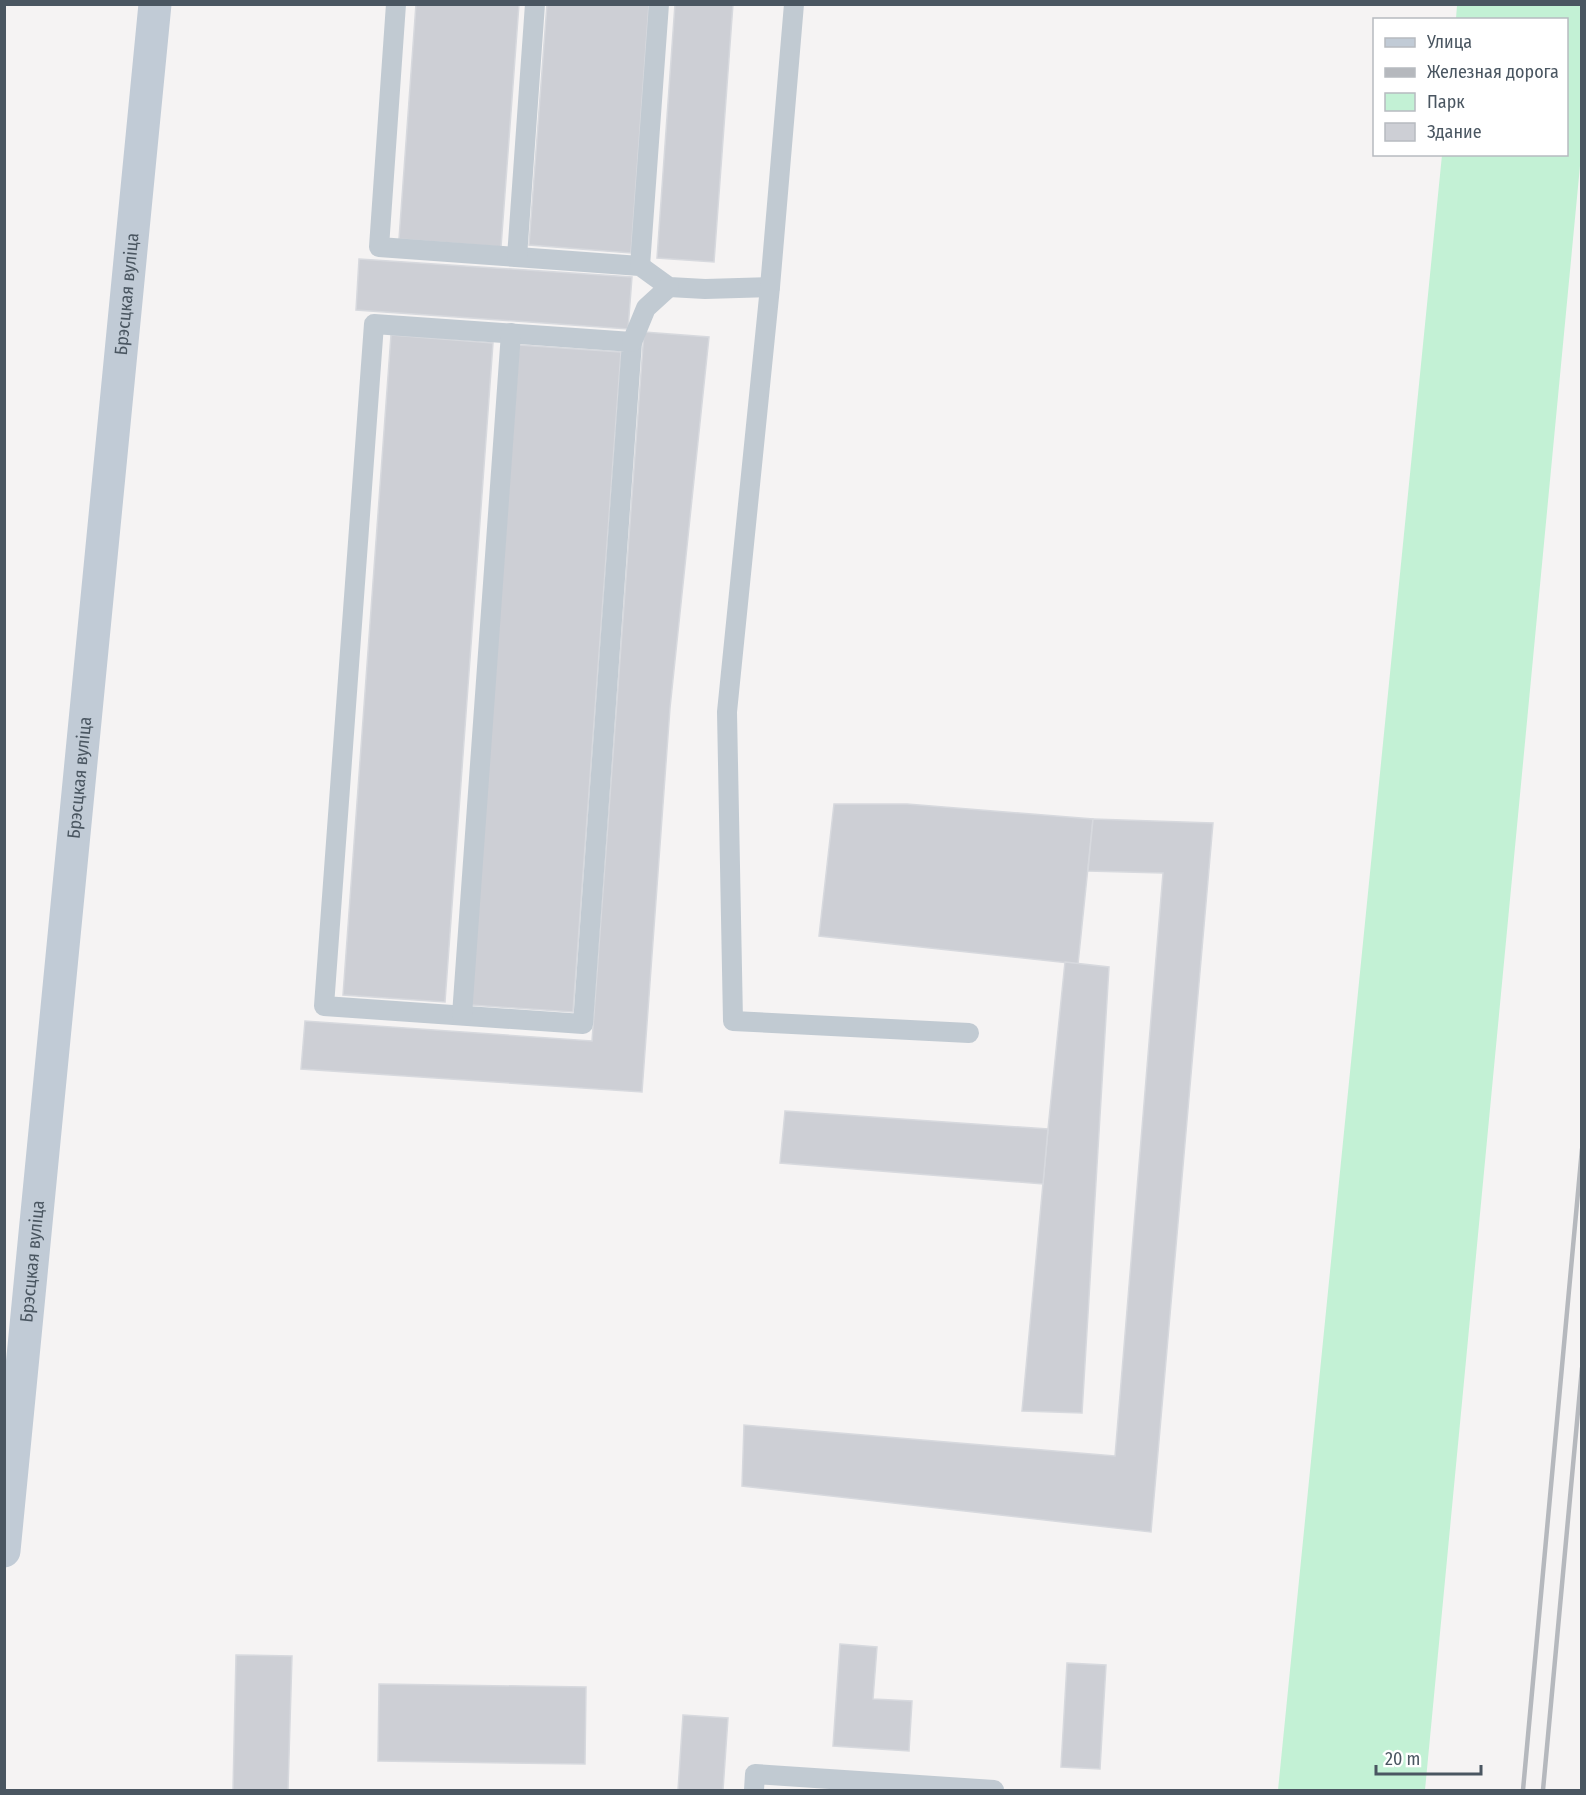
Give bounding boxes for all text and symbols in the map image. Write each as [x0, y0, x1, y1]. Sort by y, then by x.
legend [1373, 18, 1568, 156]
text: Улица [1426, 31, 1472, 53]
text: Железная дорога [1427, 61, 1559, 83]
text: Парк [1427, 91, 1465, 113]
text: Здание [1427, 121, 1482, 143]
street label: Брэсцкая вуліца [110, 232, 144, 356]
street label: Брэсцкая вуліца [63, 715, 96, 840]
street label: Брэсцкая вуліца [15, 1199, 49, 1324]
scale bar [1376, 1738, 1481, 1776]
text: 20 m [1385, 1748, 1420, 1770]

